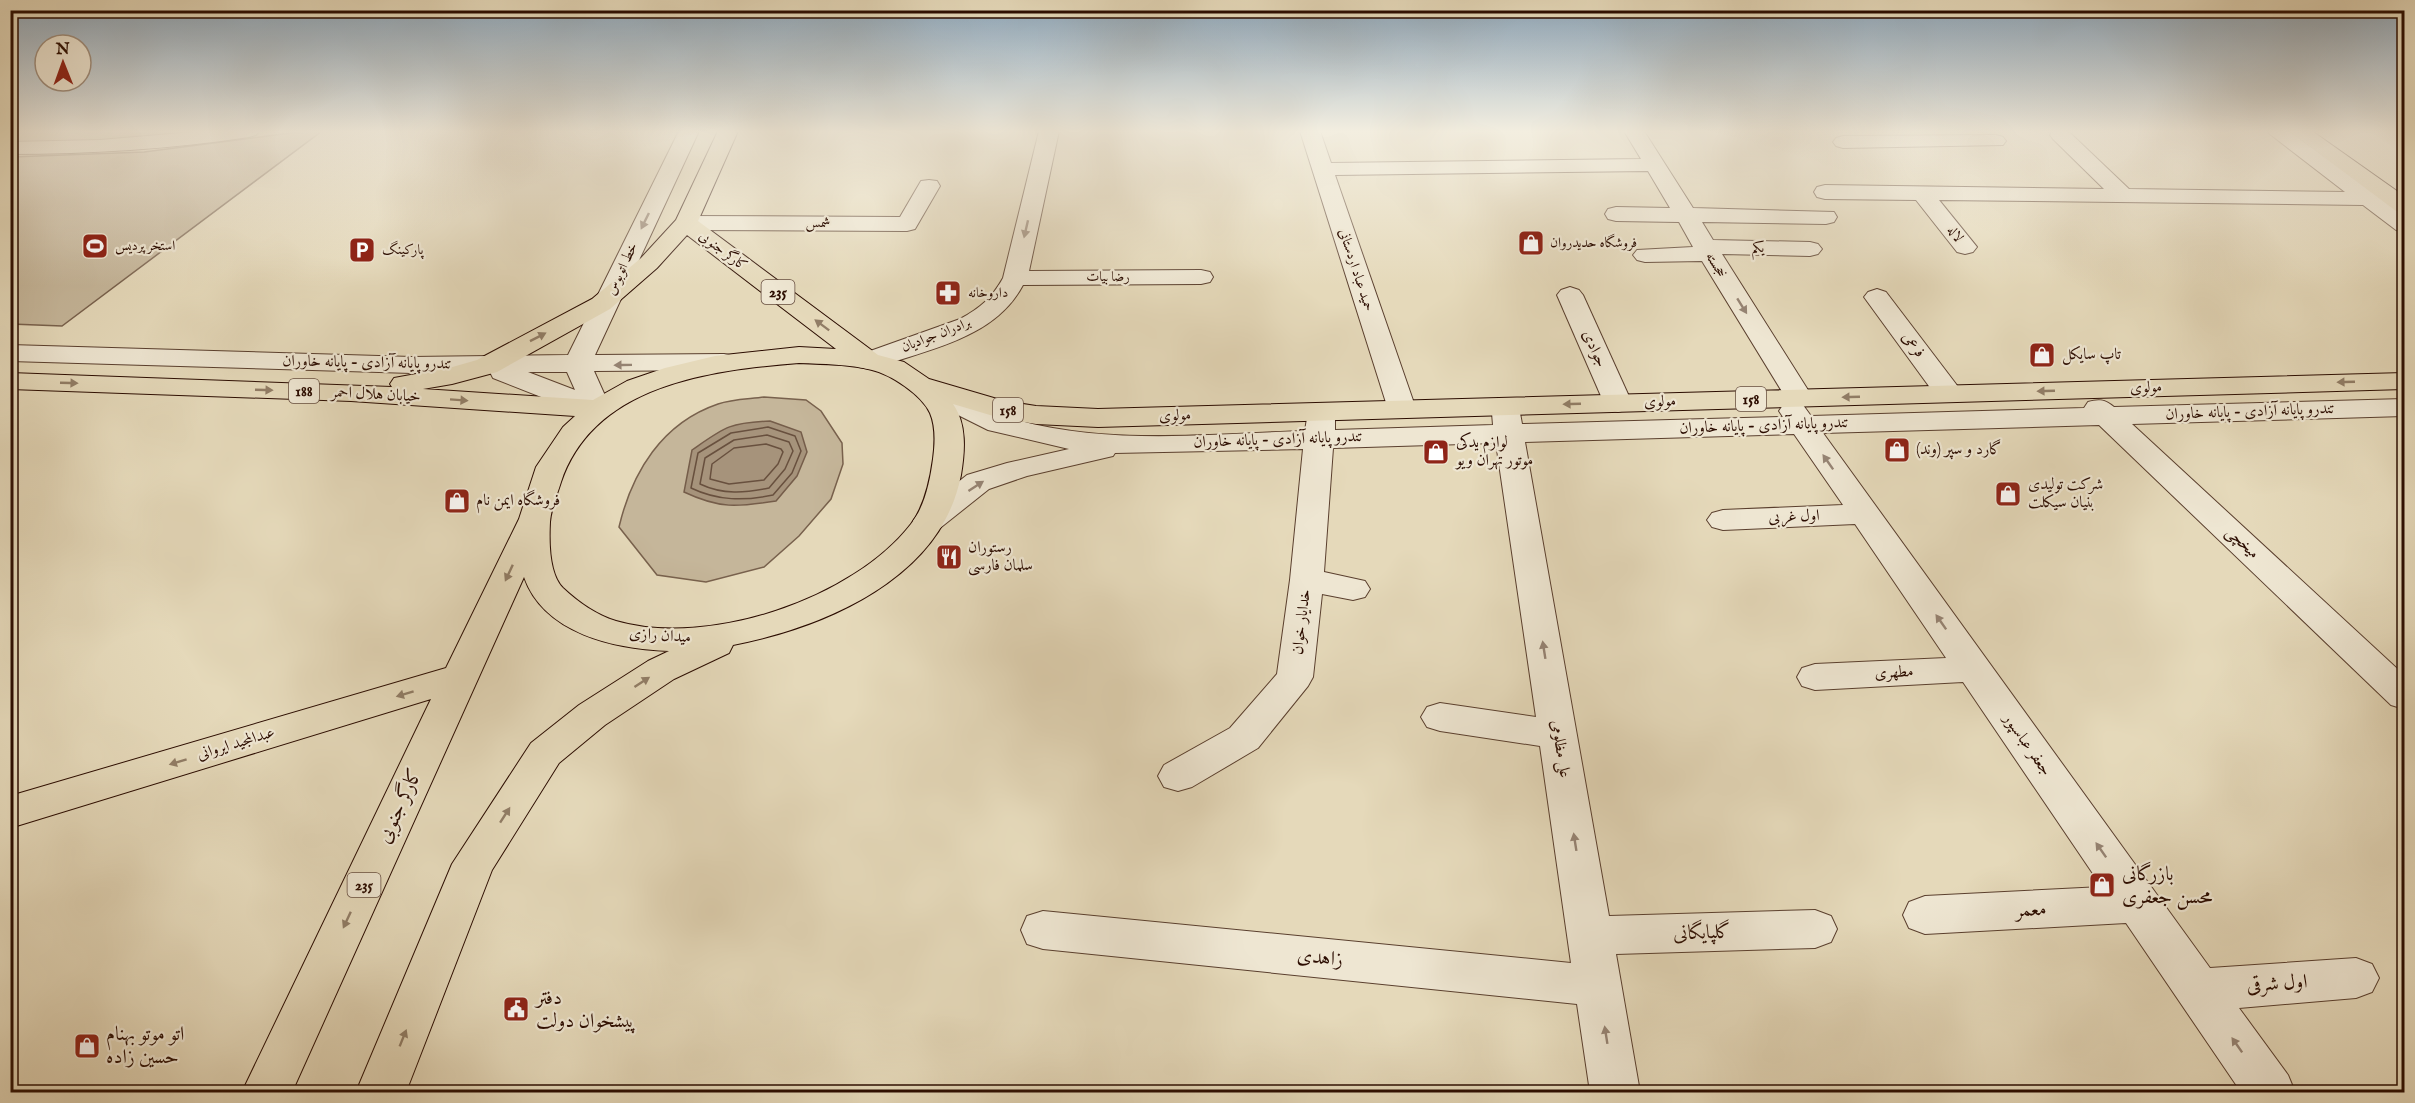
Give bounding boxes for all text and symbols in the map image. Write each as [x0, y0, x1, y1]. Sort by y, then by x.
north arrow [33, 33, 93, 93]
text: N [55, 40, 70, 60]
one-way arrow [640, 213, 649, 230]
street label: شمس [806, 214, 830, 232]
one-way arrow [1021, 220, 1030, 239]
street label: لاله [1943, 222, 1967, 246]
street label: کارگر جنوبی [695, 226, 751, 275]
street label: حمید عباد اردستانی [1334, 226, 1378, 314]
shop icon: فروشگاه حدیدروان [1516, 228, 1546, 258]
sports icon: استخر پردیس [80, 231, 110, 261]
place label: فروشگاه حدیدروان [1550, 233, 1637, 252]
parking icon: پارکینگ [347, 235, 377, 265]
place label: استخر پردیس [115, 237, 175, 255]
street label: یکم [1752, 239, 1766, 261]
place label: پارکینگ [382, 240, 425, 260]
street label: خط اتوبوس [602, 240, 642, 298]
street label: خجسته [1701, 249, 1731, 281]
street label: رضا بیات [1086, 268, 1130, 286]
pharmacy icon: داروخانه [933, 278, 963, 308]
road number: 235 [762, 280, 794, 304]
place label: داروخانه [968, 284, 1008, 302]
one-way arrow [1736, 298, 1747, 314]
street label: برادران جوادیان [899, 313, 974, 356]
one-way arrow [815, 320, 830, 332]
street label: جوادی [1577, 327, 1611, 371]
street label: فرعی [1897, 328, 1929, 362]
one-way arrow [530, 332, 547, 342]
shop icon: تاپ سایکل [2027, 340, 2057, 370]
place label: تاپ سایکل [2062, 345, 2122, 365]
street label: تندرو پایانه آزادی - پایانه خاوران [282, 351, 452, 374]
one-way arrow [614, 360, 633, 370]
street label: مولوی [2130, 377, 2162, 399]
one-way arrow [59, 378, 78, 388]
one-way arrow [2337, 378, 2356, 387]
road number: 188 [289, 379, 319, 403]
street label: خیابان هلال احمر [329, 383, 421, 407]
one-way arrow [254, 385, 273, 394]
one-way arrow [2037, 386, 2056, 396]
road number: 158 [1736, 387, 1766, 411]
street label: مولوی [1644, 391, 1676, 413]
one-way arrow [1842, 392, 1861, 401]
one-way arrow [449, 395, 468, 404]
road number: 158 [993, 398, 1023, 422]
street label: تندرو پایانه آزادی - پایانه خاوران [2165, 398, 2335, 425]
one-way arrow [1563, 400, 1582, 409]
street label: مولوی [1159, 405, 1191, 427]
street label: تندرو پایانه آزادی - پایانه خاوران [1679, 412, 1849, 439]
street label: تندرو پایانه آزادی - پایانه خاوران [1193, 426, 1363, 453]
place label: لوازم یدکی موتور تهران ویو [1454, 431, 1533, 471]
shop icon: گارد و سپر (وند) [1882, 435, 1912, 465]
shop icon: لوازم یدکی موتور تهران ویو [1421, 437, 1451, 467]
place label: گارد و سپر (وند) [1916, 439, 2002, 460]
one-way arrow [1823, 455, 1835, 470]
place label: شرکت تولیدی بنیان سیکلت [2028, 475, 2103, 513]
shop icon: شرکت تولیدی بنیان سیکلت [1993, 479, 2023, 509]
one-way arrow [967, 480, 984, 491]
shop icon: فروشگاه ایمن نام [442, 486, 472, 516]
place label: فروشگاه ایمن نام [476, 489, 560, 514]
street label: اول غربی [1768, 506, 1820, 528]
street label: میخچی [2221, 522, 2263, 564]
place label: رستوران سلمان فارسی [968, 538, 1033, 576]
restaurant icon: رستوران سلمان فارسی [934, 542, 964, 572]
one-way arrow [504, 565, 513, 582]
street label: خدایار خوان [1288, 588, 1316, 656]
one-way arrow [1936, 614, 1947, 630]
street label: میدان رازی [628, 624, 692, 648]
one-way arrow [1540, 640, 1549, 659]
street label: مطهری [1874, 662, 1914, 684]
one-way arrow [634, 676, 650, 688]
one-way arrow [396, 690, 414, 699]
street label: جعفر عباسپور [1997, 708, 2056, 780]
street label: علی مظلومی [1546, 719, 1574, 779]
street label: عبدالمجید ایروانی [195, 723, 277, 765]
one-way arrow [169, 758, 187, 767]
street label: کارگر جنوبی [370, 764, 429, 848]
one-way arrow [499, 807, 510, 823]
one-way arrow [1571, 833, 1580, 852]
one-way arrow [2095, 843, 2107, 859]
place label: بازرگانی محسن جعفری [2122, 861, 2212, 910]
shop icon: بازرگانی محسن جعفری [2087, 870, 2117, 900]
road number: 235 [348, 873, 380, 897]
street label: معمر [2013, 897, 2047, 923]
one-way arrow [342, 911, 352, 929]
street label: گلپایگانی [1673, 917, 1731, 947]
street label: زاهدی [1296, 943, 1344, 973]
street label: اول شرقی [2246, 969, 2308, 999]
place label: دفتر پیشخوان دولت [534, 986, 636, 1034]
public building icon: دفتر پیشخوان دولت [501, 994, 531, 1024]
place label: اتو موتو بهنام حسین زاده [106, 1022, 184, 1070]
one-way arrow [1601, 1025, 1610, 1044]
one-way arrow [399, 1029, 408, 1047]
shop icon: اتو موتو بهنام حسین زاده [72, 1031, 102, 1061]
one-way arrow [2231, 1037, 2243, 1053]

